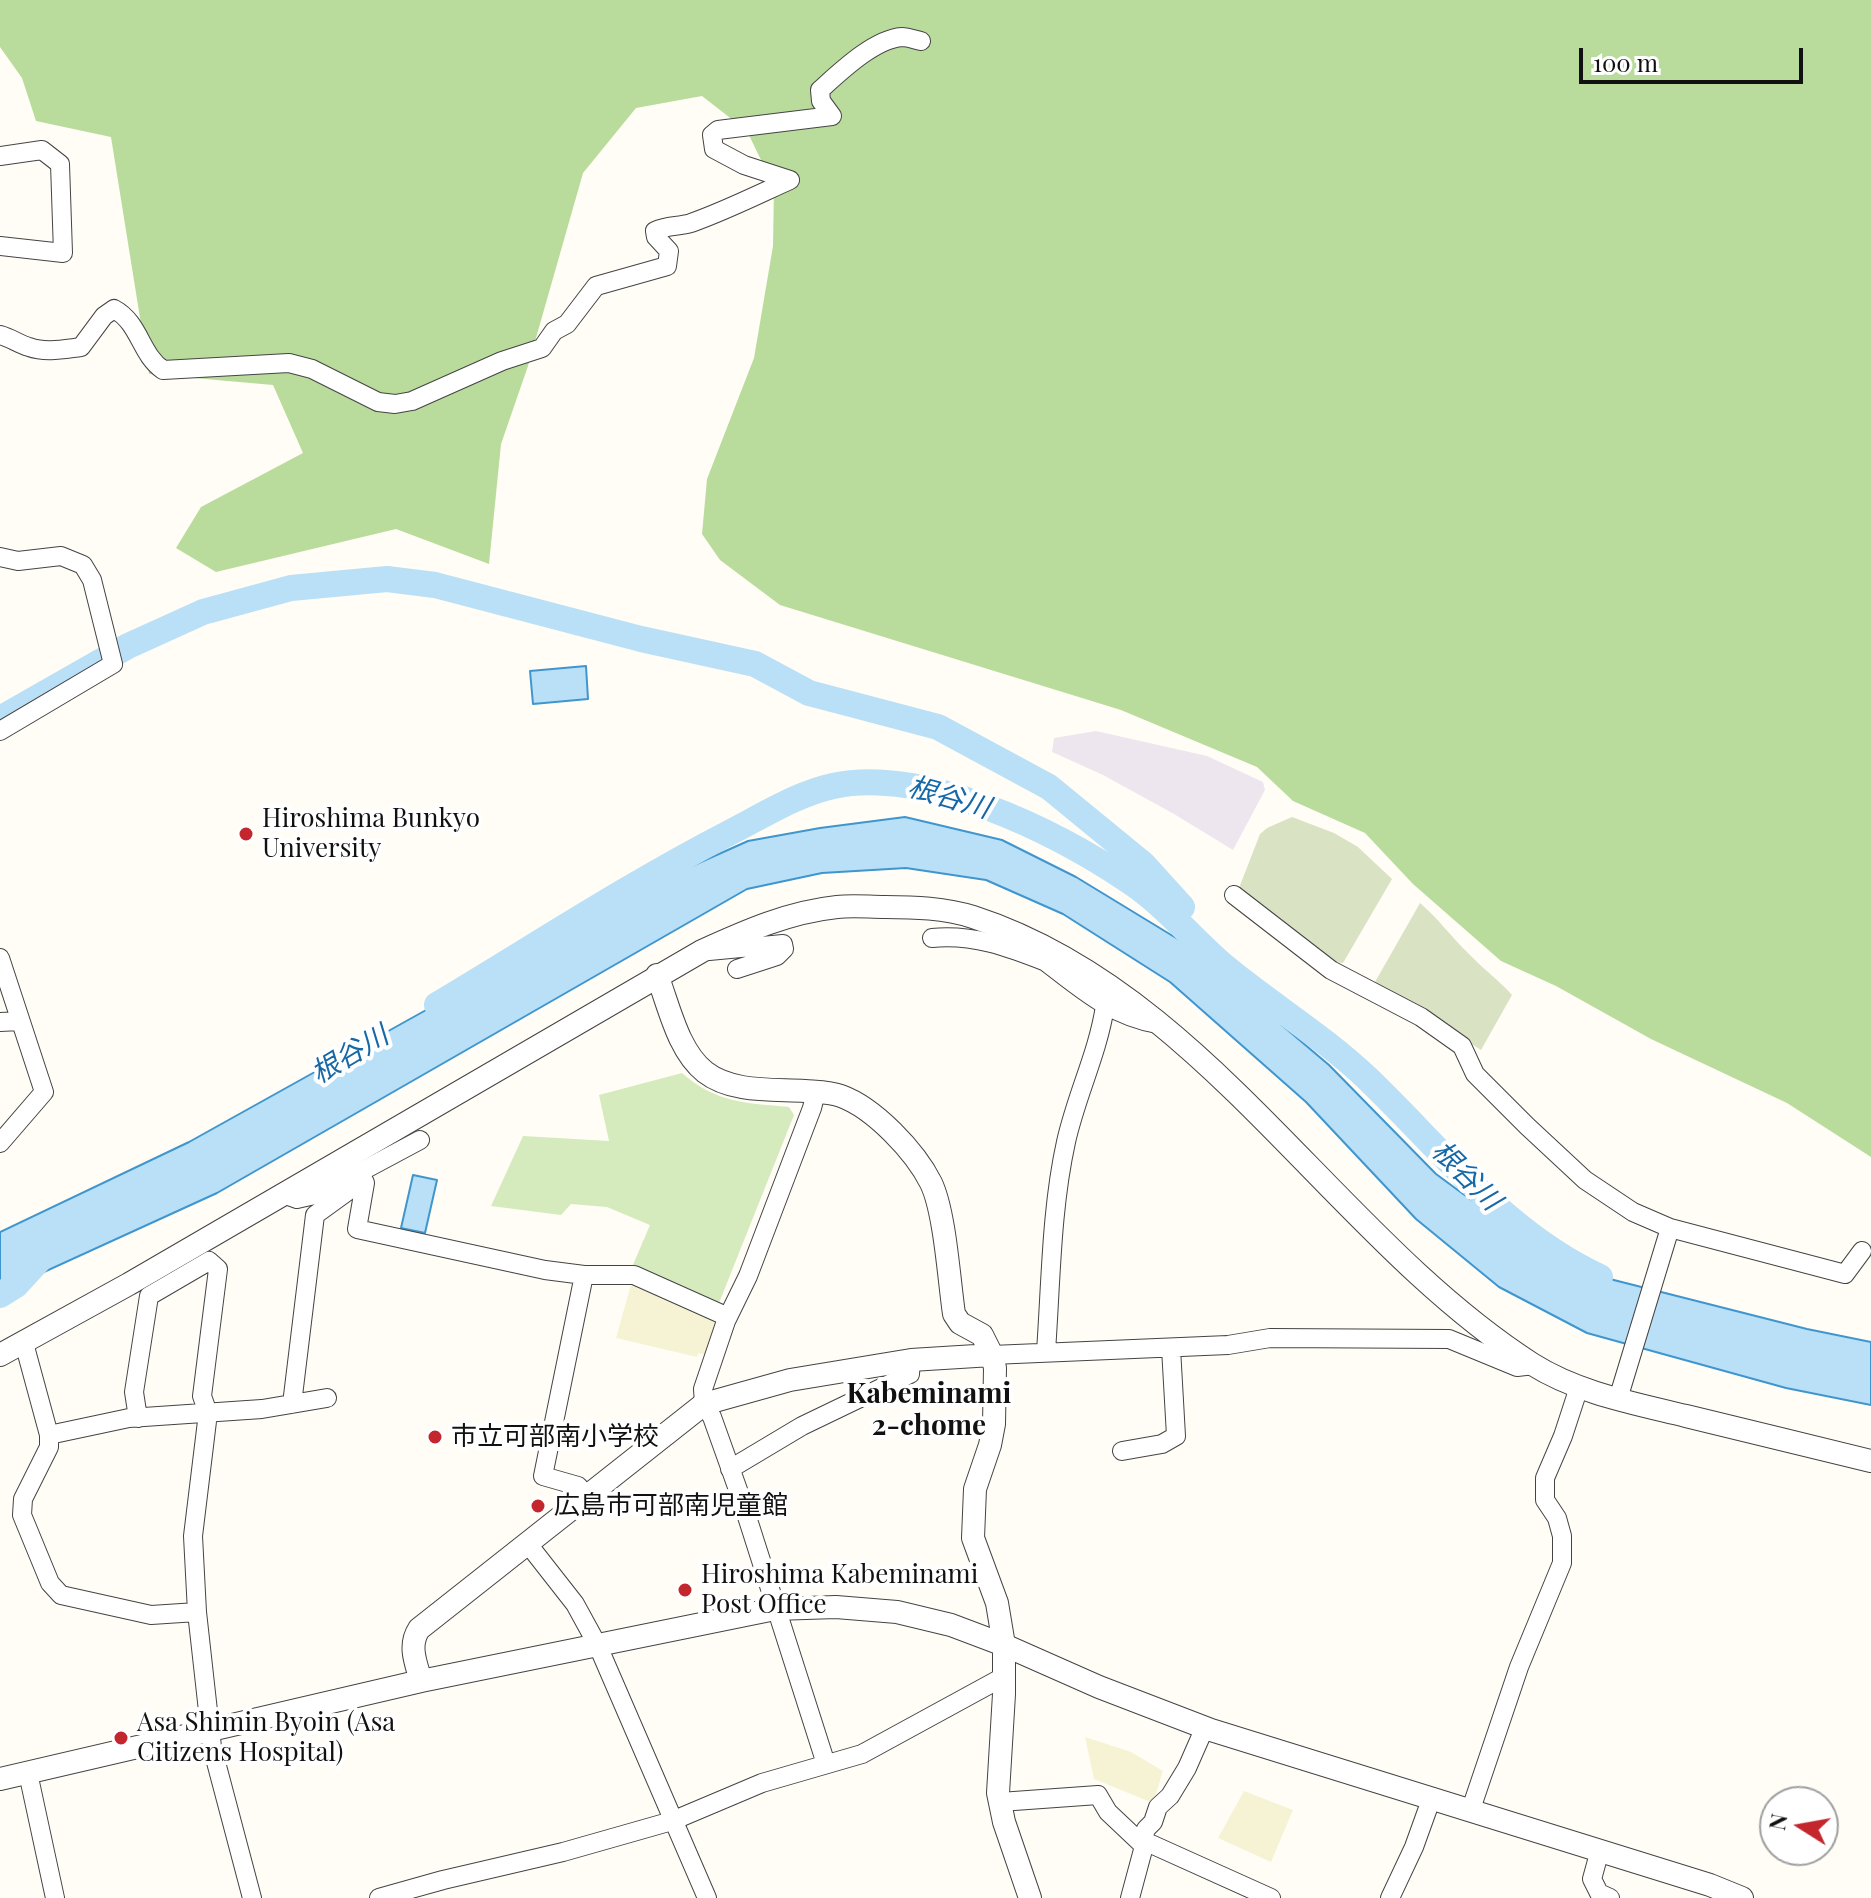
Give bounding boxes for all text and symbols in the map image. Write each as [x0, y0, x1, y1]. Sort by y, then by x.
scale bar [1583, 32, 1807, 82]
text: 100 m [1593, 46, 1658, 78]
water label: 根谷川 [904, 770, 994, 826]
place label: Hiroshima Bunkyo University [262, 803, 480, 864]
marker: Hiroshima Bunkyo University [237, 825, 255, 843]
water label: 根谷川 [305, 1019, 395, 1091]
water label: 根谷川 [1424, 1134, 1508, 1218]
district label: Kabeminami 2-chome [847, 1377, 1011, 1443]
place label: 市立可部南小学校 [451, 1421, 659, 1453]
marker: 市立可部南小学校 [426, 1428, 444, 1446]
place label: 広島市可部南児童館 [554, 1490, 788, 1522]
marker: 広島市可部南児童館 [529, 1497, 547, 1515]
place label: Hiroshima Kabeminami Post Office [701, 1559, 978, 1620]
marker: Hiroshima Kabeminami Post Office [676, 1581, 694, 1599]
place label: Asa Shimin Byoin (Asa Citizens Hospital) [137, 1707, 395, 1768]
marker: Asa Shimin Byoin (Asa Citizens Hospital) [112, 1729, 130, 1747]
north arrow [1759, 1786, 1839, 1866]
text: N [1761, 1811, 1794, 1832]

